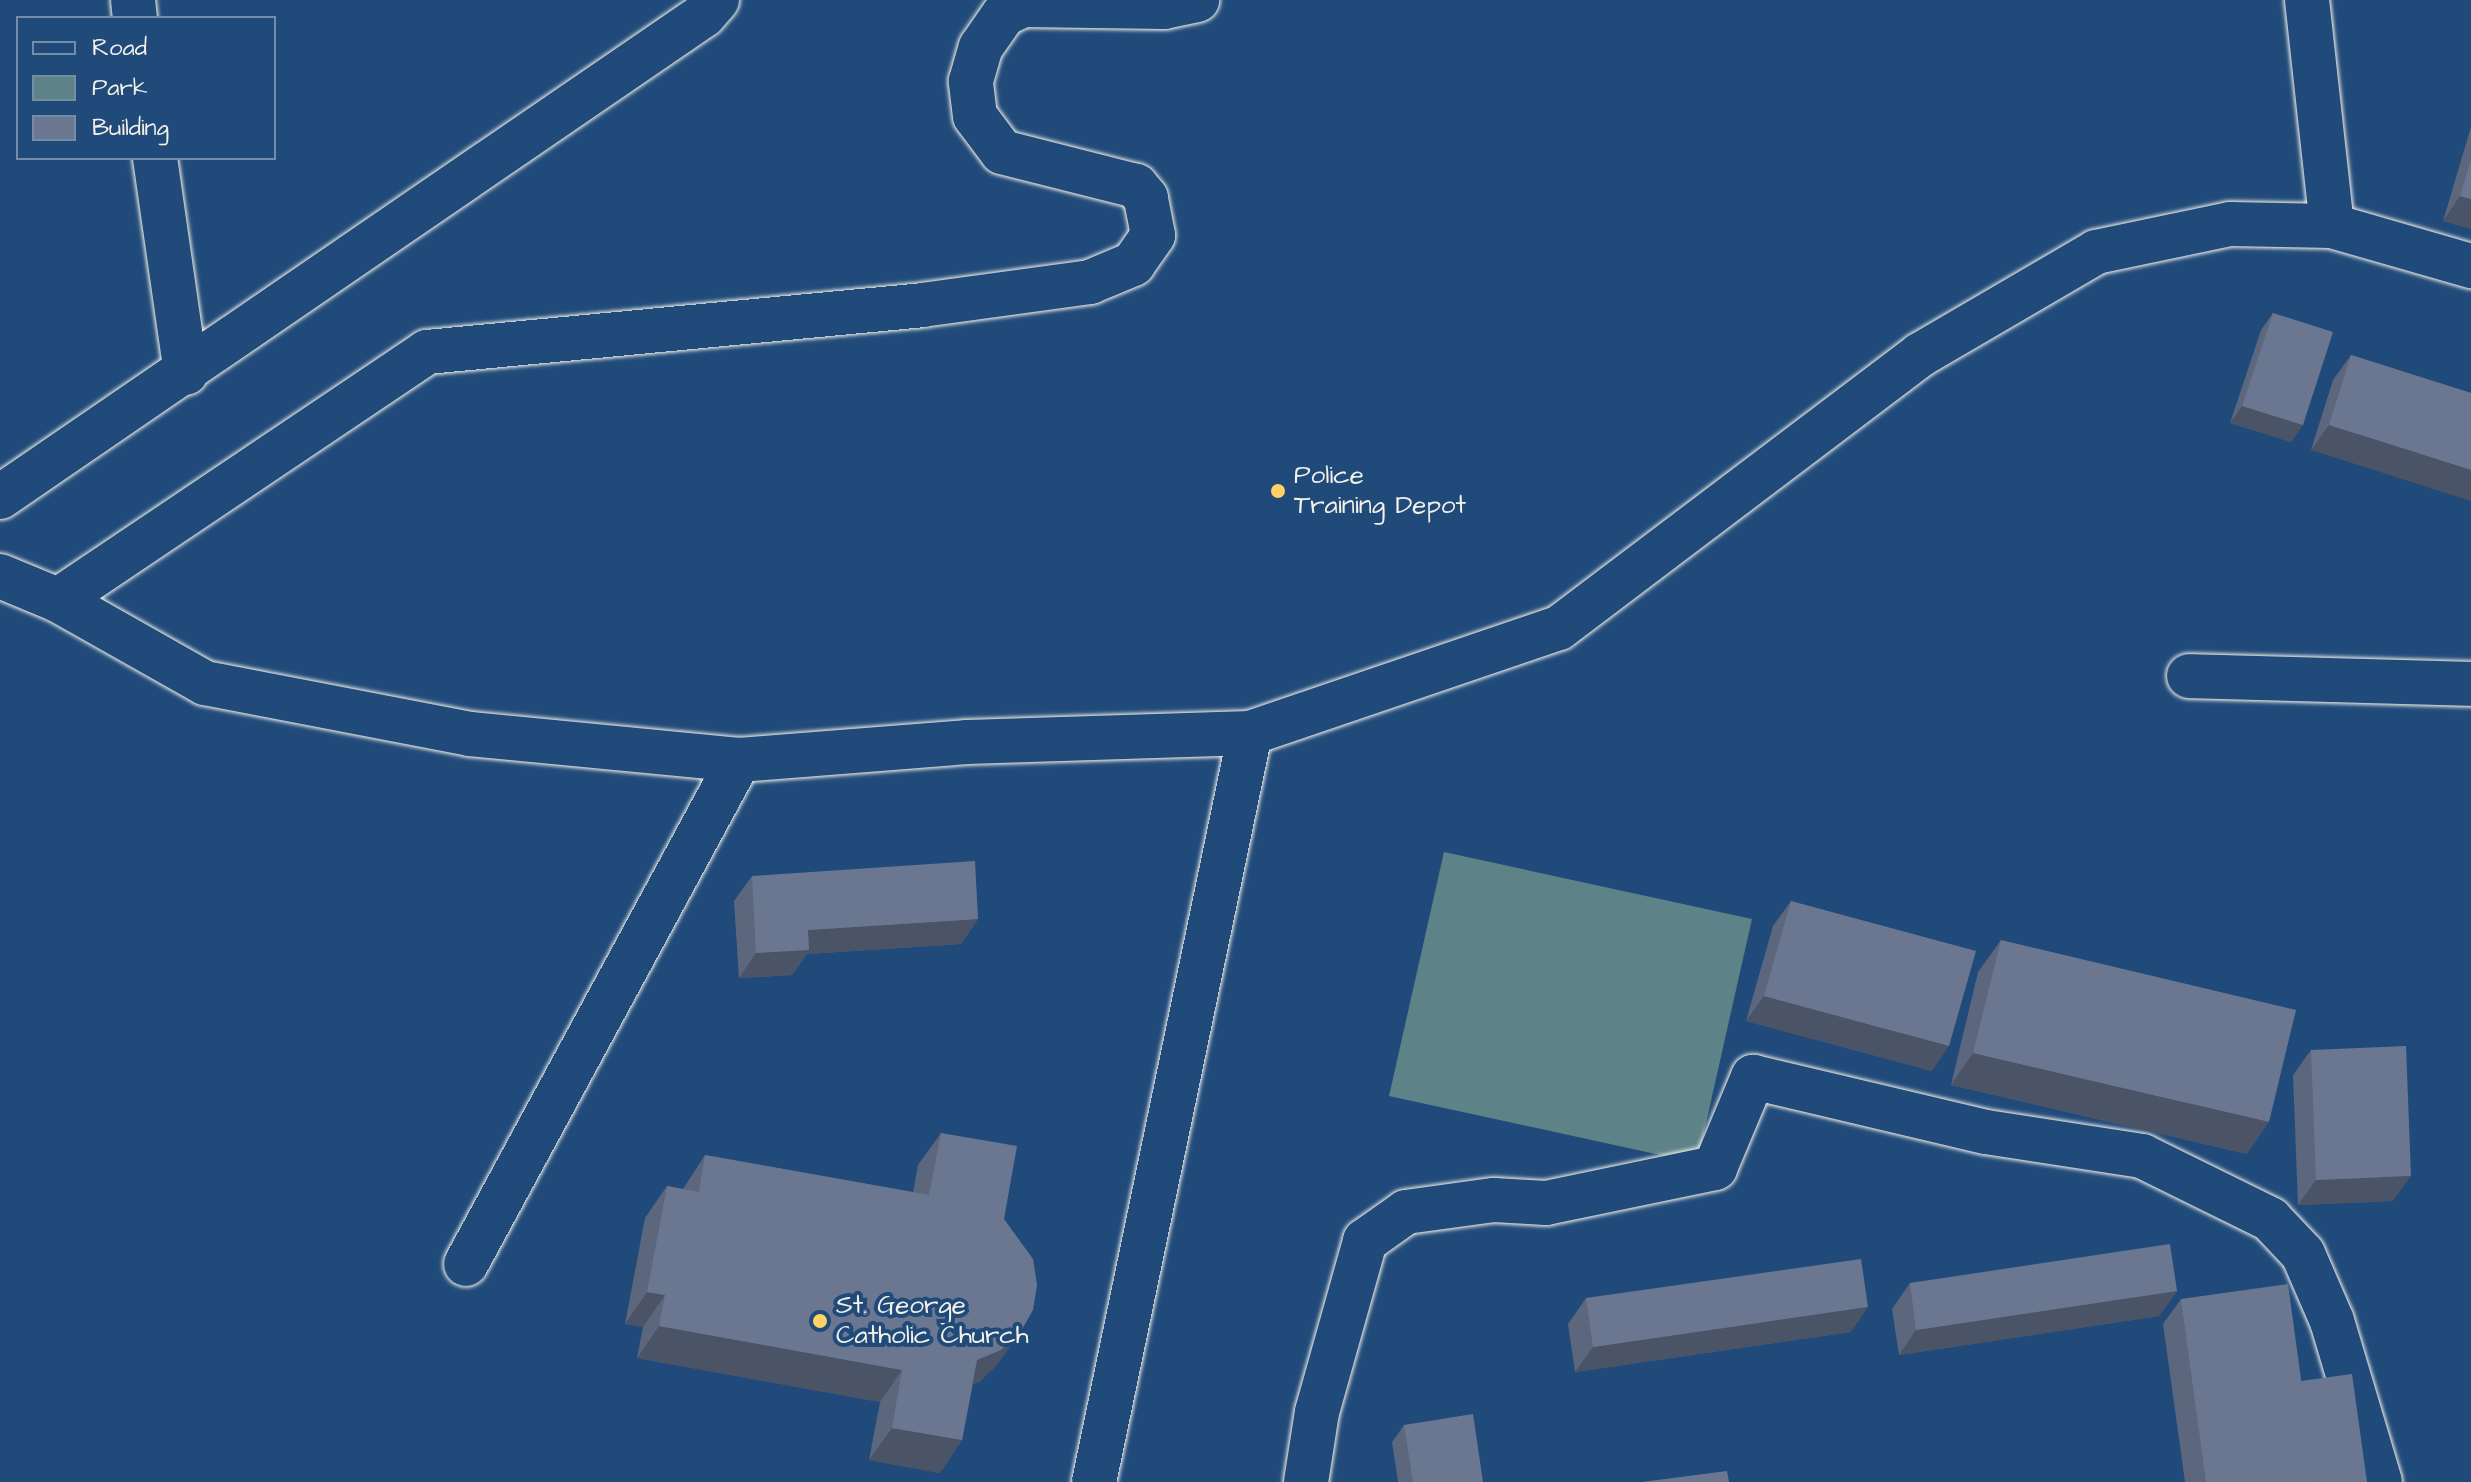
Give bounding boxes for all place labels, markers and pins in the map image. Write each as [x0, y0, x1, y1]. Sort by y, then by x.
place label: Police Training Depot [1294, 460, 1466, 522]
marker: Police Training Depot [1269, 482, 1287, 500]
place label: St. George Catholic Church [836, 1290, 1029, 1352]
marker: St. George Catholic Church [811, 1312, 829, 1330]

